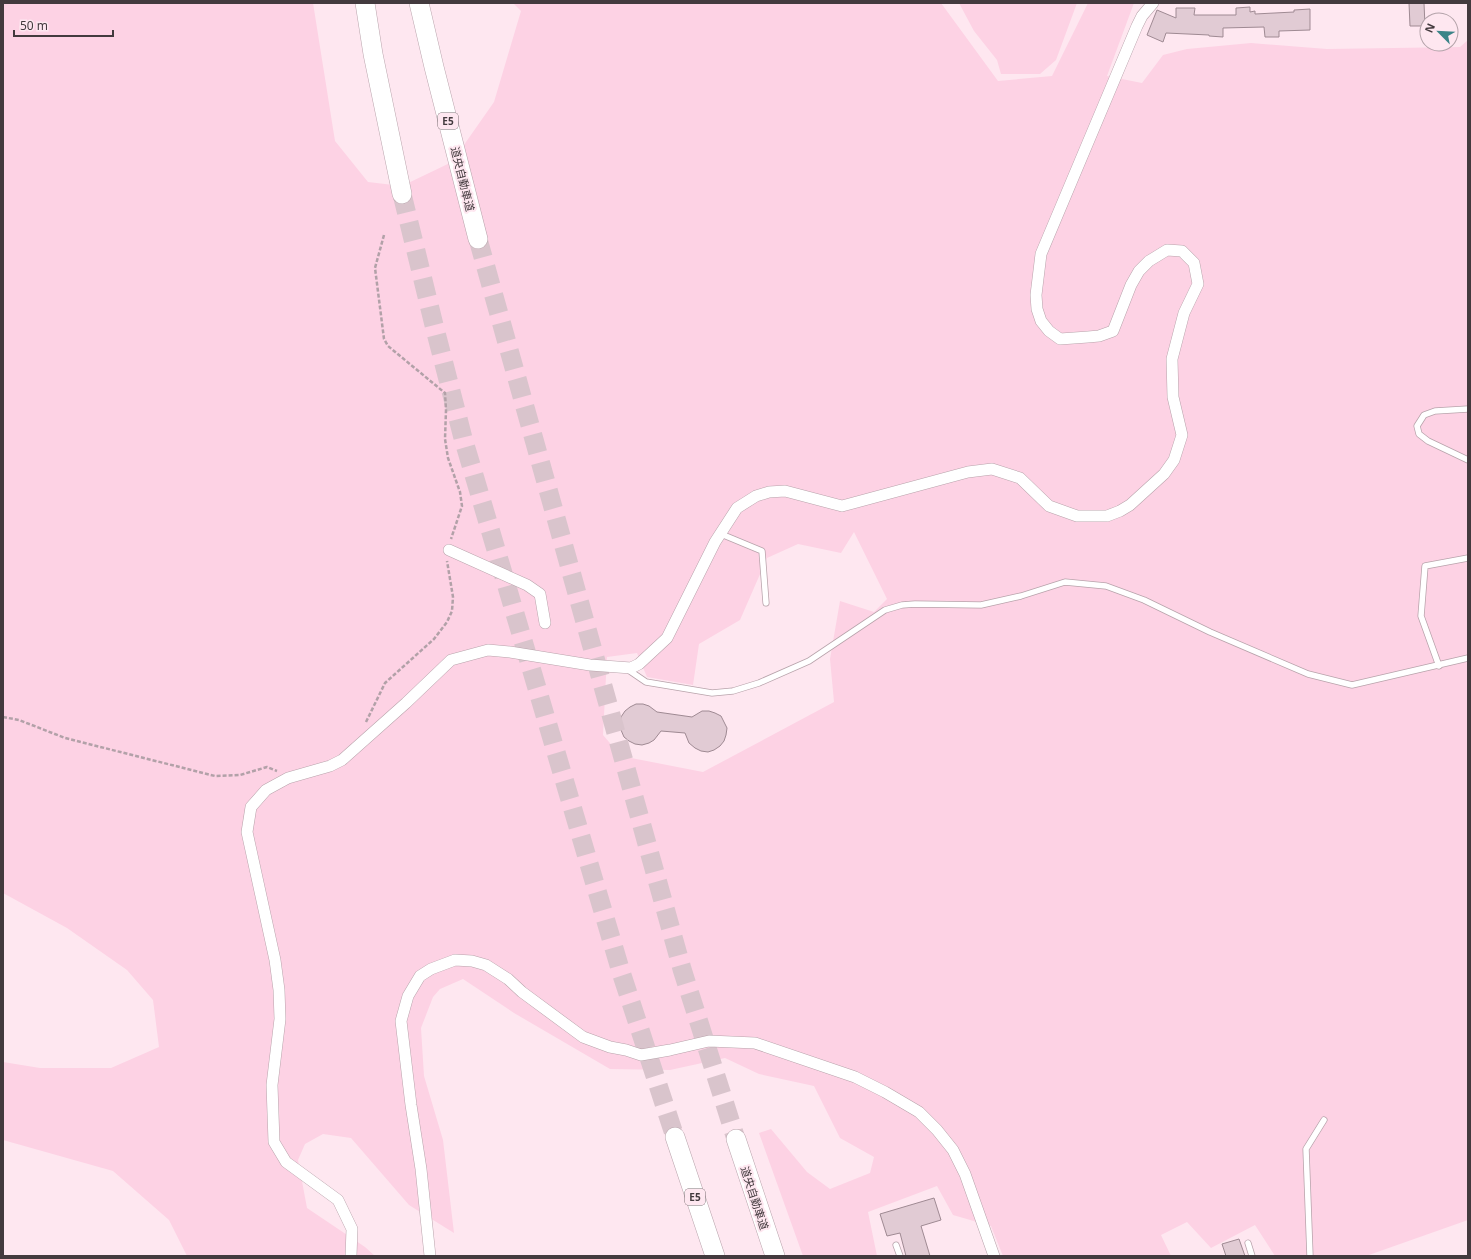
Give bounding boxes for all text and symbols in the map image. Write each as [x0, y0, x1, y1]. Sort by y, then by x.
scale bar [14, 12, 113, 38]
north arrow [1419, 12, 1459, 52]
text: 50 m [20, 17, 48, 34]
text: N [1421, 21, 1438, 35]
road number: E5 [438, 113, 458, 129]
street label: 道央自動車道 [448, 145, 478, 213]
street label: 道央自動車道 [738, 1164, 772, 1232]
road number: E5 [685, 1189, 705, 1205]

